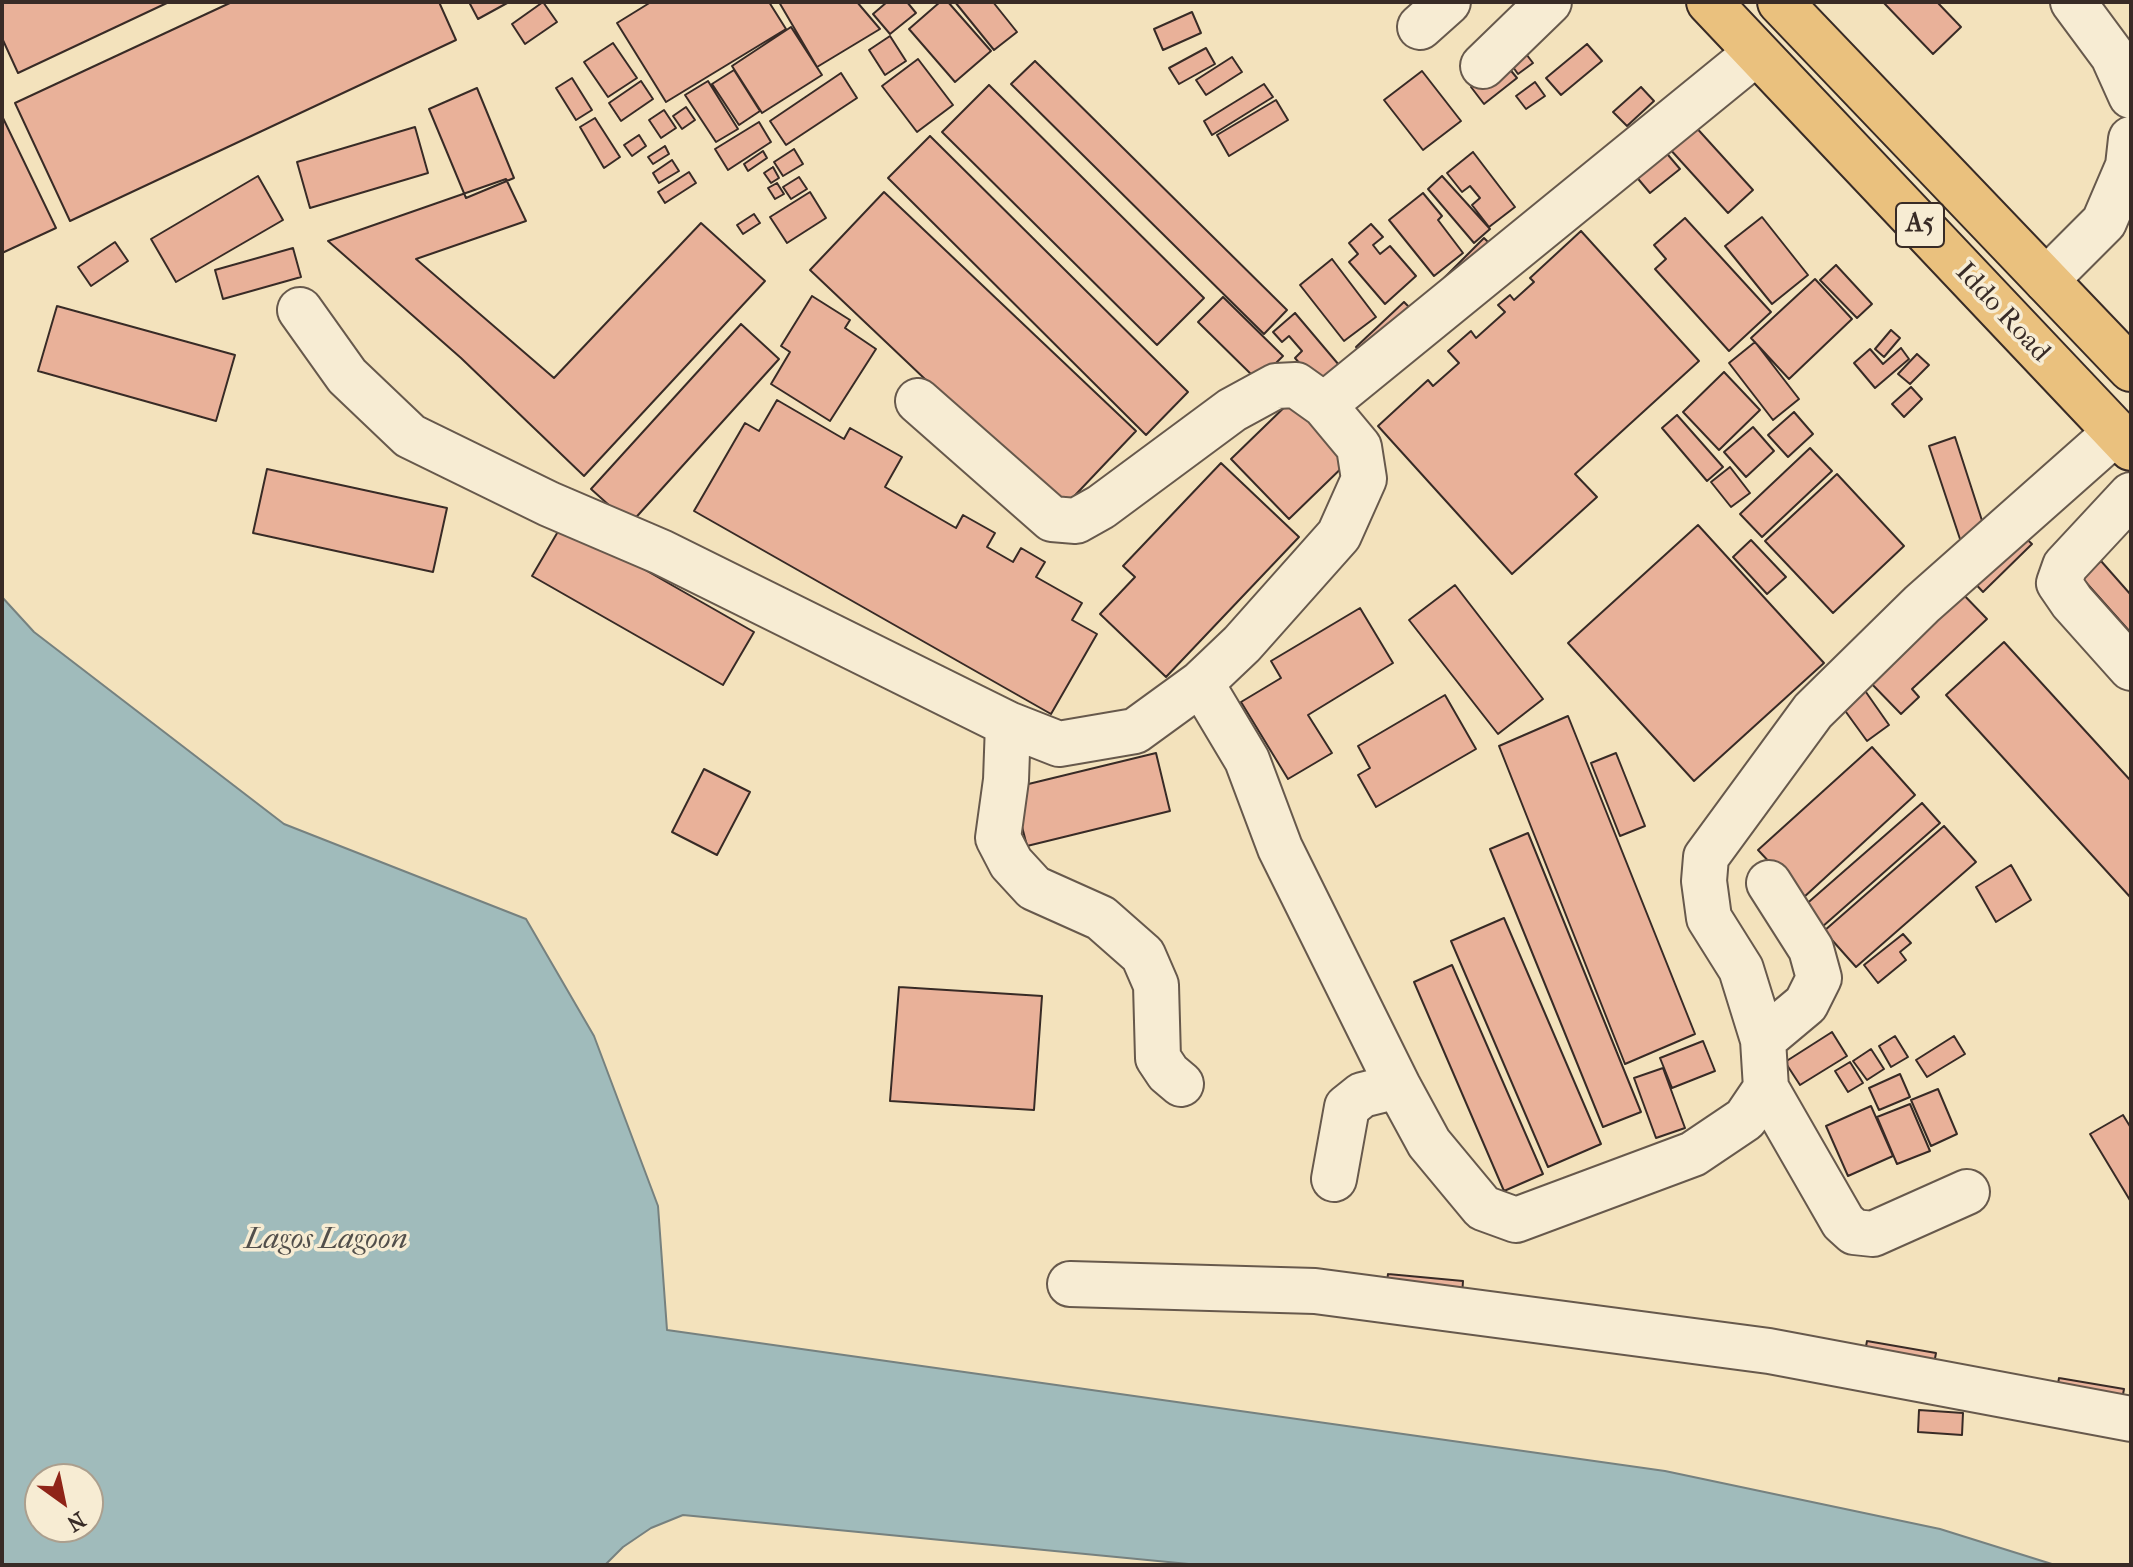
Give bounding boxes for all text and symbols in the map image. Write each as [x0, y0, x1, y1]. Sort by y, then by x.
road number: A5 [1896, 203, 1944, 247]
street label: Iddo Road [1948, 256, 2056, 370]
water label: Lagos Lagoon [245, 1223, 407, 1259]
north arrow [24, 1463, 104, 1543]
text: N [62, 1506, 90, 1537]

